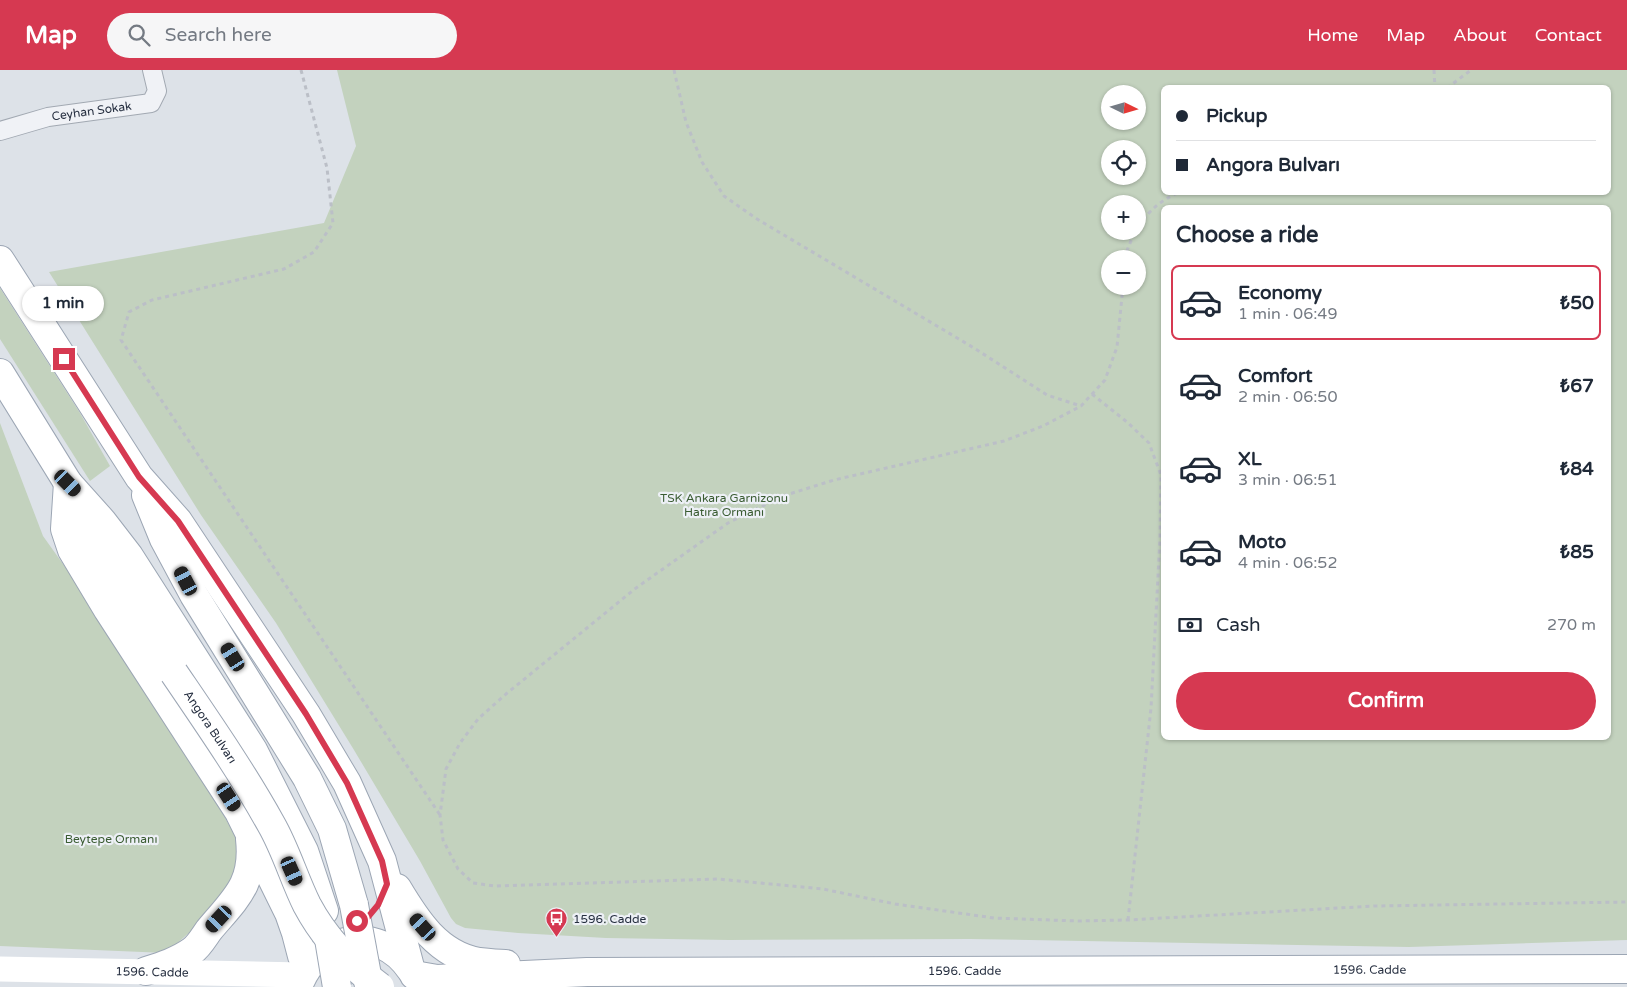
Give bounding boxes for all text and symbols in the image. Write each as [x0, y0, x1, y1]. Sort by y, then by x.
search box [107, 13, 457, 58]
text: Map [25, 21, 77, 50]
icon: search [125, 21, 153, 49]
text: Search here [165, 24, 272, 46]
text: Home [1307, 24, 1358, 46]
text: Map [1386, 24, 1425, 46]
text: About [1453, 24, 1507, 46]
text: Contact [1535, 24, 1602, 46]
north arrow [1101, 85, 1146, 130]
map controls [1101, 85, 1146, 295]
street label: Ceyhan Sokak [51, 99, 133, 123]
text: Pickup [1206, 105, 1267, 127]
button: locate [1101, 140, 1146, 185]
text: Angora Bulvarı [1206, 154, 1340, 176]
button: + [1101, 195, 1146, 240]
text: Choose a ride [1176, 222, 1319, 248]
button: − [1101, 250, 1146, 295]
icon: car [1178, 280, 1223, 325]
text: Economy [1238, 282, 1322, 304]
callout: 1 min [23, 286, 105, 322]
text: ₺50 [1560, 292, 1594, 314]
text: 1 min [42, 293, 84, 313]
text: 1 min · 06:49 [1238, 304, 1337, 324]
route end [53, 348, 75, 370]
icon: car [1178, 363, 1223, 408]
text: Comfort [1238, 365, 1312, 387]
text: ₺67 [1560, 375, 1594, 397]
text: 2 min · 06:50 [1238, 387, 1337, 407]
icon: car [1178, 446, 1223, 491]
text: XL [1238, 448, 1262, 470]
text: ₺84 [1560, 458, 1594, 480]
car [52, 467, 83, 499]
text: 3 min · 06:51 [1238, 470, 1337, 490]
park label: TSK Ankara Garnizonu Hatıra Ormanı [660, 491, 788, 519]
icon: car [1178, 529, 1223, 574]
text: Moto [1238, 531, 1286, 553]
text: ₺85 [1560, 541, 1594, 563]
text: 4 min · 06:52 [1238, 553, 1337, 573]
car [172, 564, 199, 598]
icon: cash [1176, 611, 1204, 639]
text: Cash [1216, 614, 1261, 636]
text: 270 m [1547, 615, 1596, 635]
car [218, 640, 247, 674]
button: Confirm [1176, 672, 1596, 730]
street label: Angora Bulvarı [181, 688, 240, 766]
car [214, 780, 243, 814]
park label: Beytepe Ormanı [65, 832, 157, 846]
car [279, 854, 304, 888]
car [203, 903, 234, 935]
bus stop icon: 1596. Cadde [545, 907, 569, 938]
route start [346, 910, 368, 932]
car [407, 911, 438, 943]
place label: 1596. Cadde [573, 912, 647, 926]
street label: 1596. Cadde [1333, 963, 1406, 977]
street label: 1596. Cadde [115, 964, 189, 980]
street label: 1596. Cadde [928, 964, 1001, 978]

